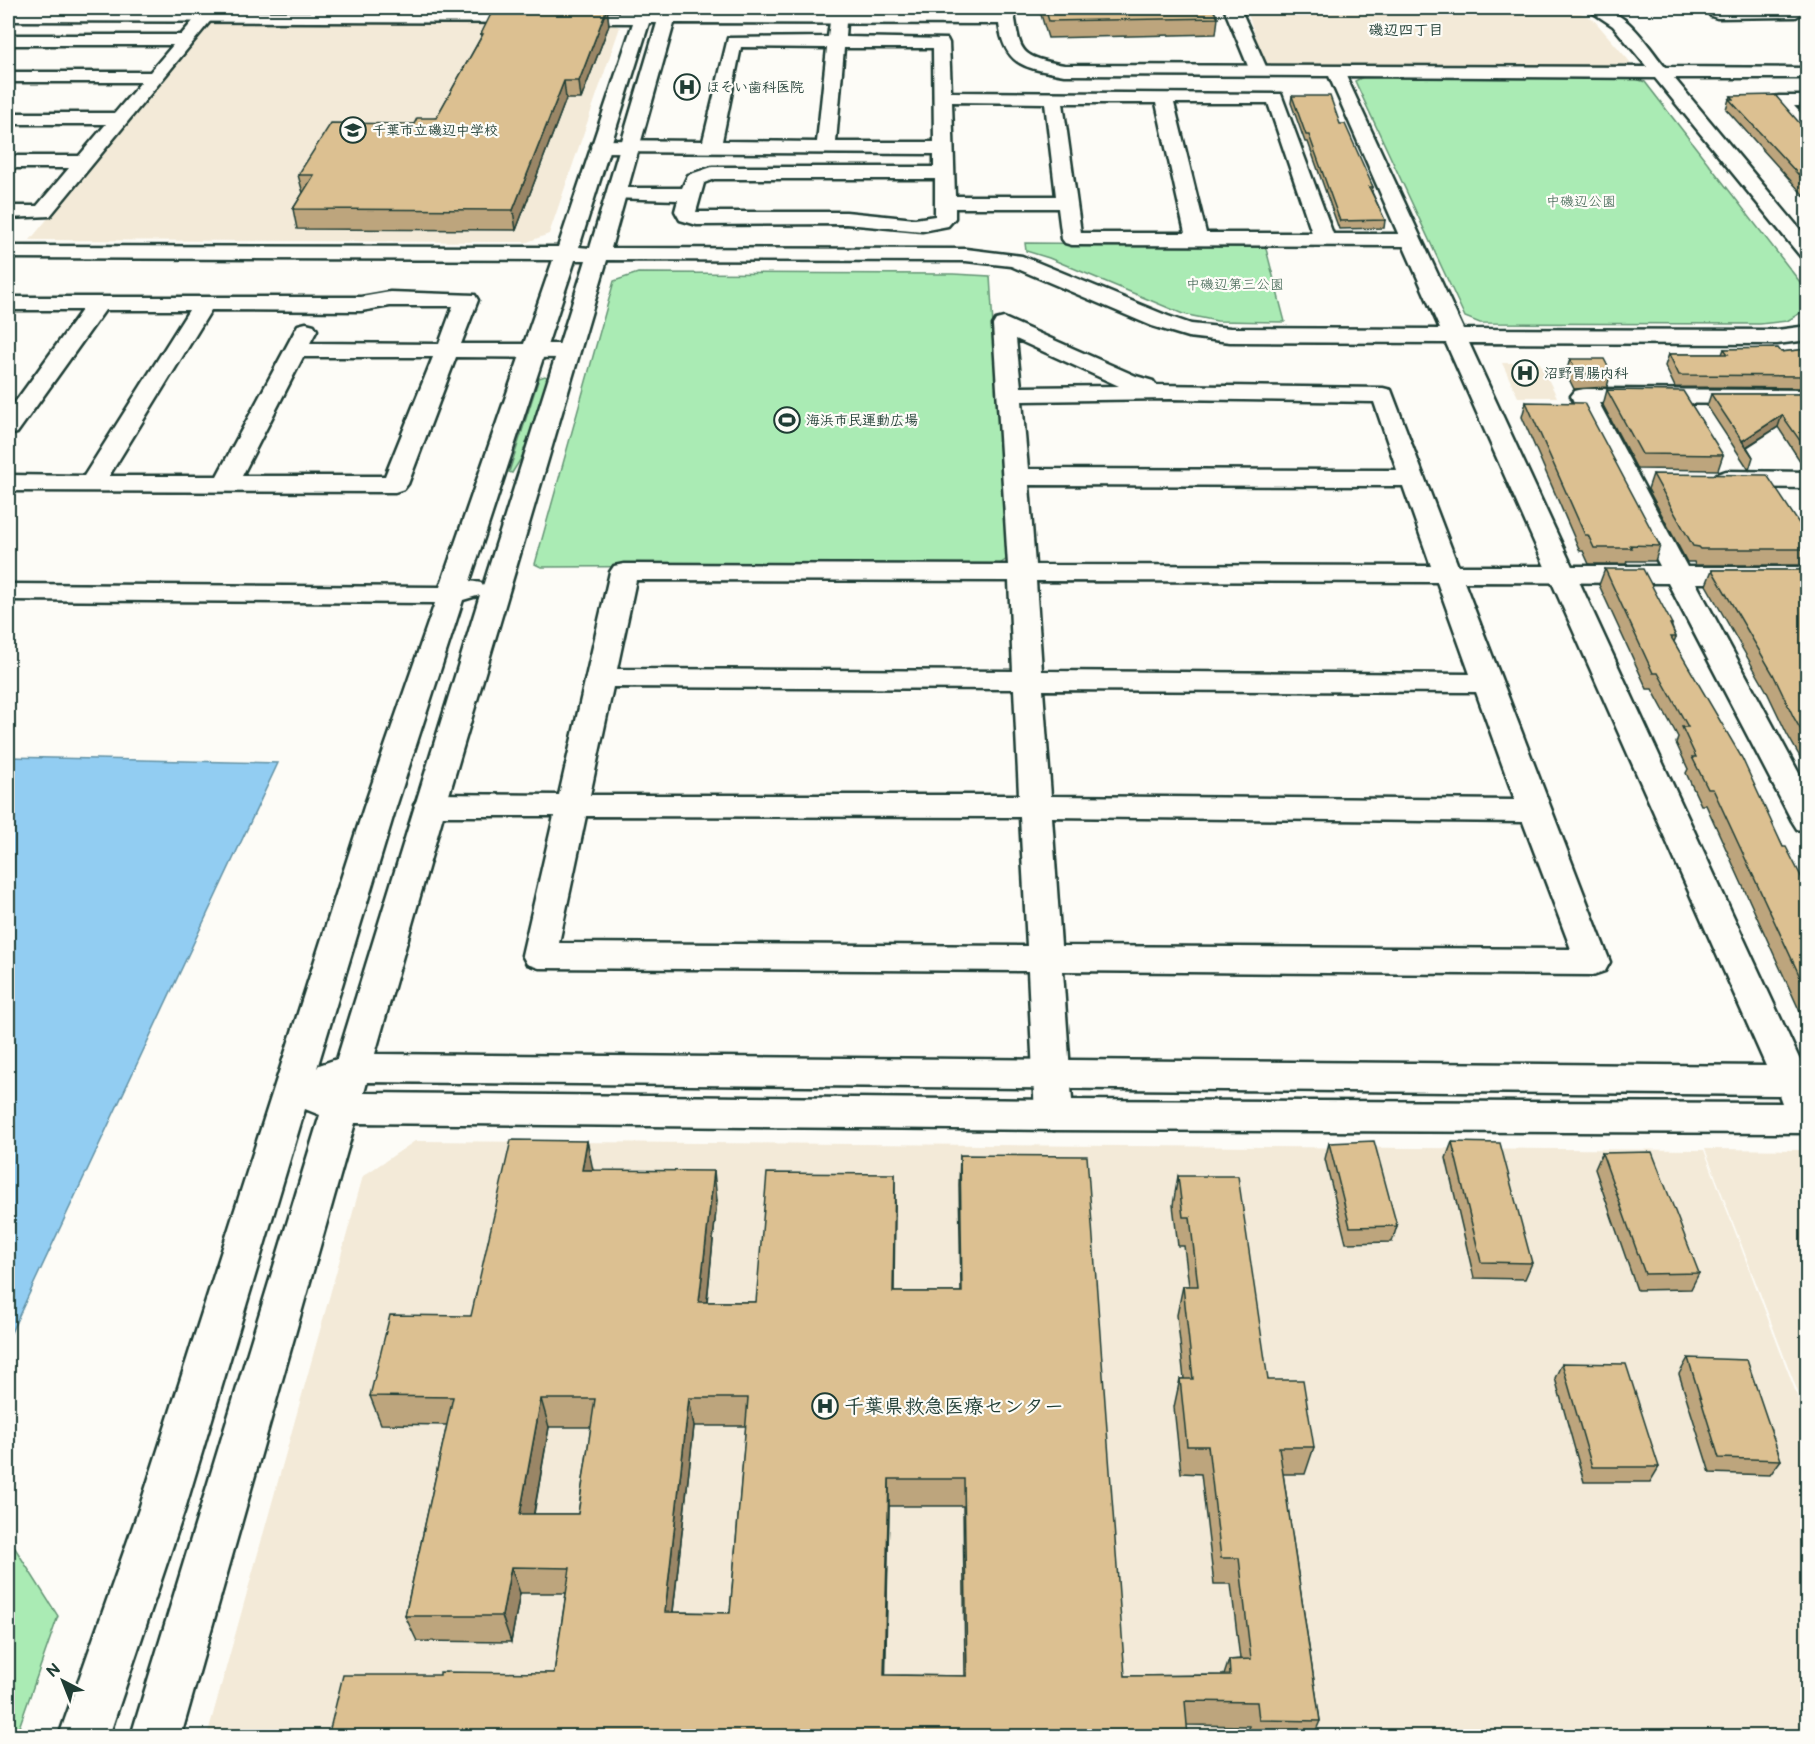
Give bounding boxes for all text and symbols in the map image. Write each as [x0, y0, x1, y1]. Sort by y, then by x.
district label: 磯辺四丁目 [1368, 21, 1444, 40]
hospital icon: ほそい歯科医院 [672, 72, 702, 102]
place label: ほそい歯科医院 [706, 79, 804, 96]
school or university icon: 千葉市立磯辺中学校 [338, 115, 368, 145]
place label: 千葉市立磯辺中学校 [372, 122, 498, 139]
park label: 中磯辺公園 [1546, 193, 1616, 210]
park label: 中磯辺第三公園 [1186, 276, 1284, 293]
hospital icon: 沼野胃腸内科 [1510, 358, 1540, 388]
place label: 沼野胃腸内科 [1544, 365, 1629, 382]
sports icon: 海浜市民運動広場 [772, 405, 802, 435]
place label: 海浜市民運動広場 [806, 412, 918, 429]
hospital icon: 千葉県救急医療センター [810, 1391, 840, 1421]
place label: 千葉県救急医療センター [844, 1395, 1064, 1419]
north arrow [33, 1651, 93, 1711]
text: N [43, 1660, 65, 1682]

